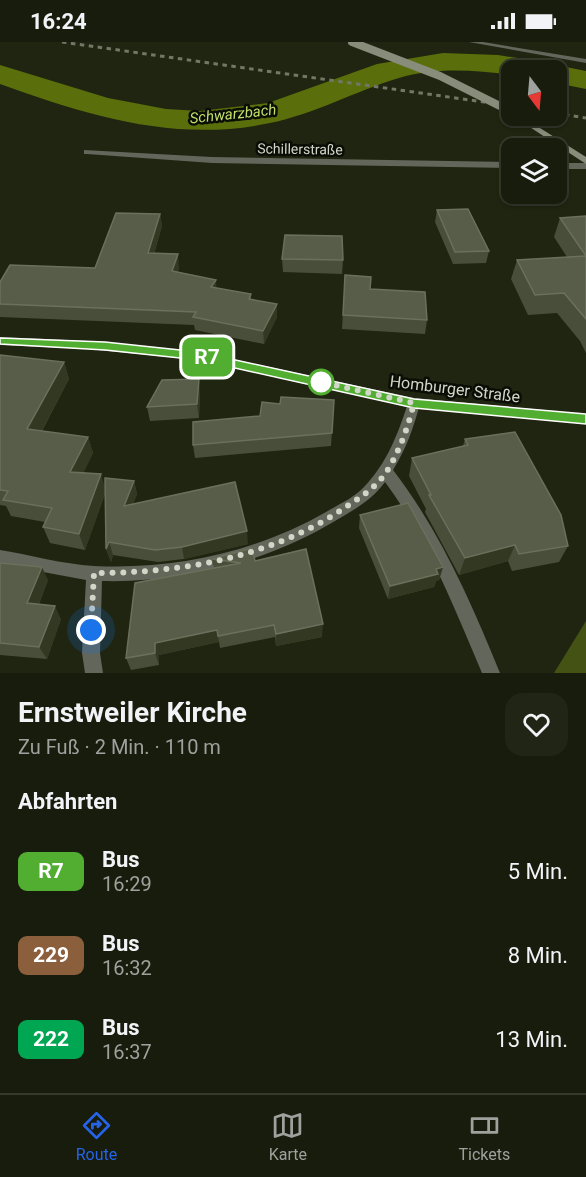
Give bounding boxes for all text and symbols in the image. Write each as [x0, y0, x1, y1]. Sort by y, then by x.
text: 16:24 [30, 9, 87, 34]
north arrow [501, 60, 567, 126]
map controls [501, 60, 567, 204]
water label: Schwarzbach [189, 101, 277, 127]
button: layers [501, 138, 567, 204]
street label: Schillerstraße [257, 140, 343, 158]
line badge: R7 [180, 338, 234, 376]
text: R7 [194, 345, 220, 369]
unlabelled marker [308, 369, 334, 395]
street label: Homburger Straße [389, 372, 521, 406]
your location [76, 615, 106, 645]
button: heart [505, 693, 568, 756]
text: Ernstweiler Kirche [18, 696, 247, 729]
text: Zu Fuß · 2 Min. · 110 m [18, 735, 221, 759]
text: Abfahrten [18, 789, 117, 814]
text: Bus [102, 847, 140, 872]
text: R7 [38, 859, 64, 883]
text: 5 Min. [508, 859, 568, 884]
text: 16:29 [102, 872, 152, 896]
text: Bus [102, 931, 140, 956]
text: 229 [33, 943, 69, 967]
text: 8 Min. [508, 943, 568, 968]
text: 16:32 [102, 956, 152, 980]
text: Bus [102, 1015, 140, 1040]
text: 222 [33, 1027, 69, 1051]
text: 13 Min. [495, 1027, 568, 1052]
text: 16:37 [102, 1040, 152, 1064]
tab: Route [76, 1109, 117, 1164]
tab: Karte [269, 1109, 307, 1164]
tab: Tickets [458, 1109, 510, 1164]

